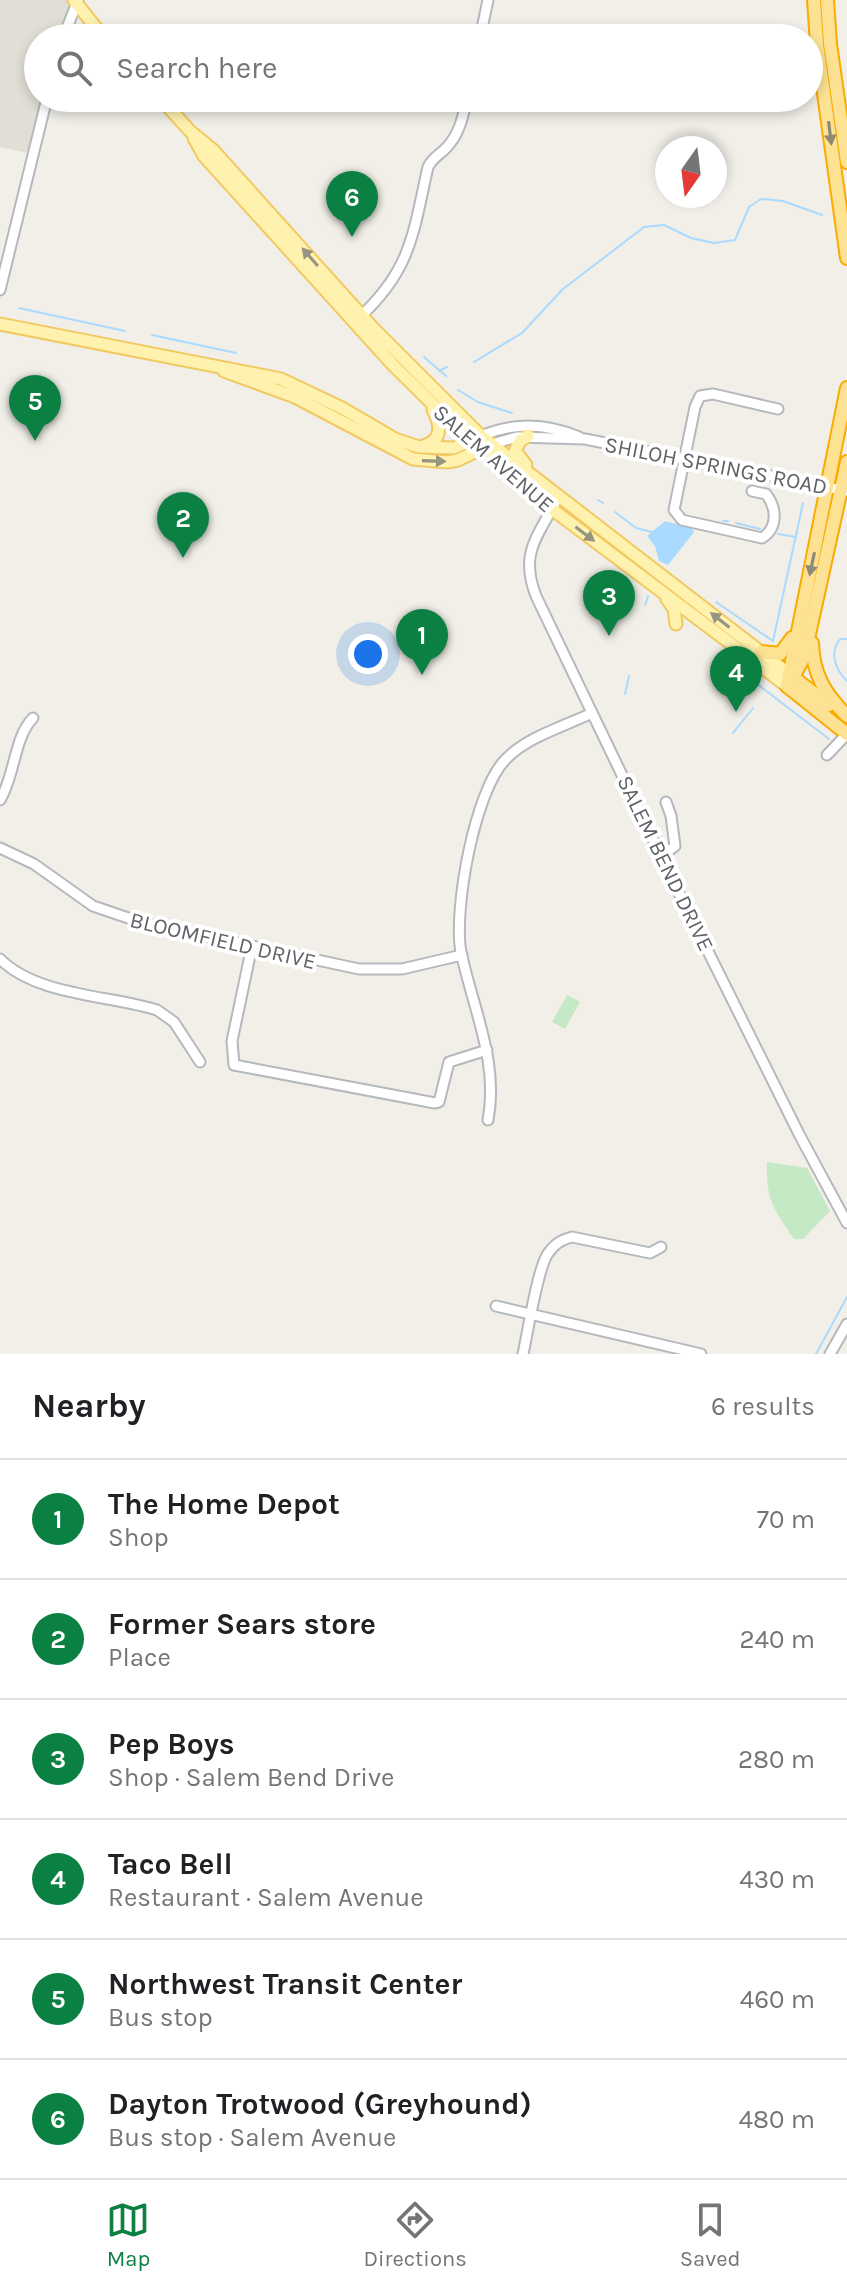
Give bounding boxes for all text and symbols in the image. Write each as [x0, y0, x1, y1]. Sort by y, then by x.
search box [24, 24, 823, 112]
icon: search [52, 46, 96, 90]
text: Search here [116, 50, 277, 86]
one-way arrow [824, 121, 837, 146]
north arrow [655, 136, 727, 208]
pin: 6 [326, 171, 378, 237]
one-way arrow [302, 247, 319, 267]
pin: 5 [9, 375, 61, 441]
street label: SALEM AVENUE [428, 399, 559, 518]
street label: SHILOH SPRINGS ROAD [602, 432, 829, 500]
one-way arrow [422, 455, 447, 468]
pin: 2 [157, 492, 209, 558]
one-way arrow [575, 525, 595, 541]
one-way arrow [805, 552, 818, 577]
pin: 3 [583, 570, 635, 636]
pin: 1 [396, 609, 448, 675]
one-way arrow [710, 612, 730, 628]
your location [348, 634, 388, 674]
pin: 4 [710, 646, 762, 712]
street label: SALEM BEND DRIVE [611, 771, 719, 955]
street label: BLOOMFIELD DRIVE [127, 907, 318, 975]
text: Nearby [32, 1386, 146, 1426]
text: 6 results [711, 1391, 815, 1422]
text: The Home Depot [108, 1486, 340, 1522]
text: 1 [53, 1504, 63, 1535]
text: 70 m [757, 1504, 815, 1535]
text: Shop [108, 1522, 169, 1553]
text: Former Sears store [108, 1606, 376, 1642]
text: 2 [50, 1624, 66, 1655]
text: 240 m [739, 1624, 815, 1655]
text: Place [108, 1642, 171, 1673]
text: Pep Boys [108, 1726, 235, 1762]
text: 3 [50, 1744, 66, 1775]
text: 280 m [738, 1744, 815, 1775]
text: Shop · Salem Bend Drive [108, 1762, 394, 1793]
text: Taco Bell [108, 1846, 233, 1882]
text: 4 [50, 1864, 66, 1895]
text: 430 m [739, 1864, 815, 1895]
text: Restaurant · Salem Avenue [108, 1882, 424, 1913]
text: Northwest Transit Center [108, 1966, 462, 2002]
text: 5 [50, 1984, 66, 2015]
text: 460 m [740, 1984, 815, 2015]
text: Bus stop [108, 2002, 213, 2033]
text: Dayton Trotwood (Greyhound) [108, 2086, 532, 2122]
text: 6 [50, 2104, 66, 2135]
text: 480 m [739, 2104, 815, 2135]
text: Bus stop · Salem Avenue [108, 2122, 396, 2153]
tab: Map [106, 2198, 150, 2272]
tab: Directions [363, 2198, 467, 2272]
tab: Saved [680, 2198, 741, 2272]

